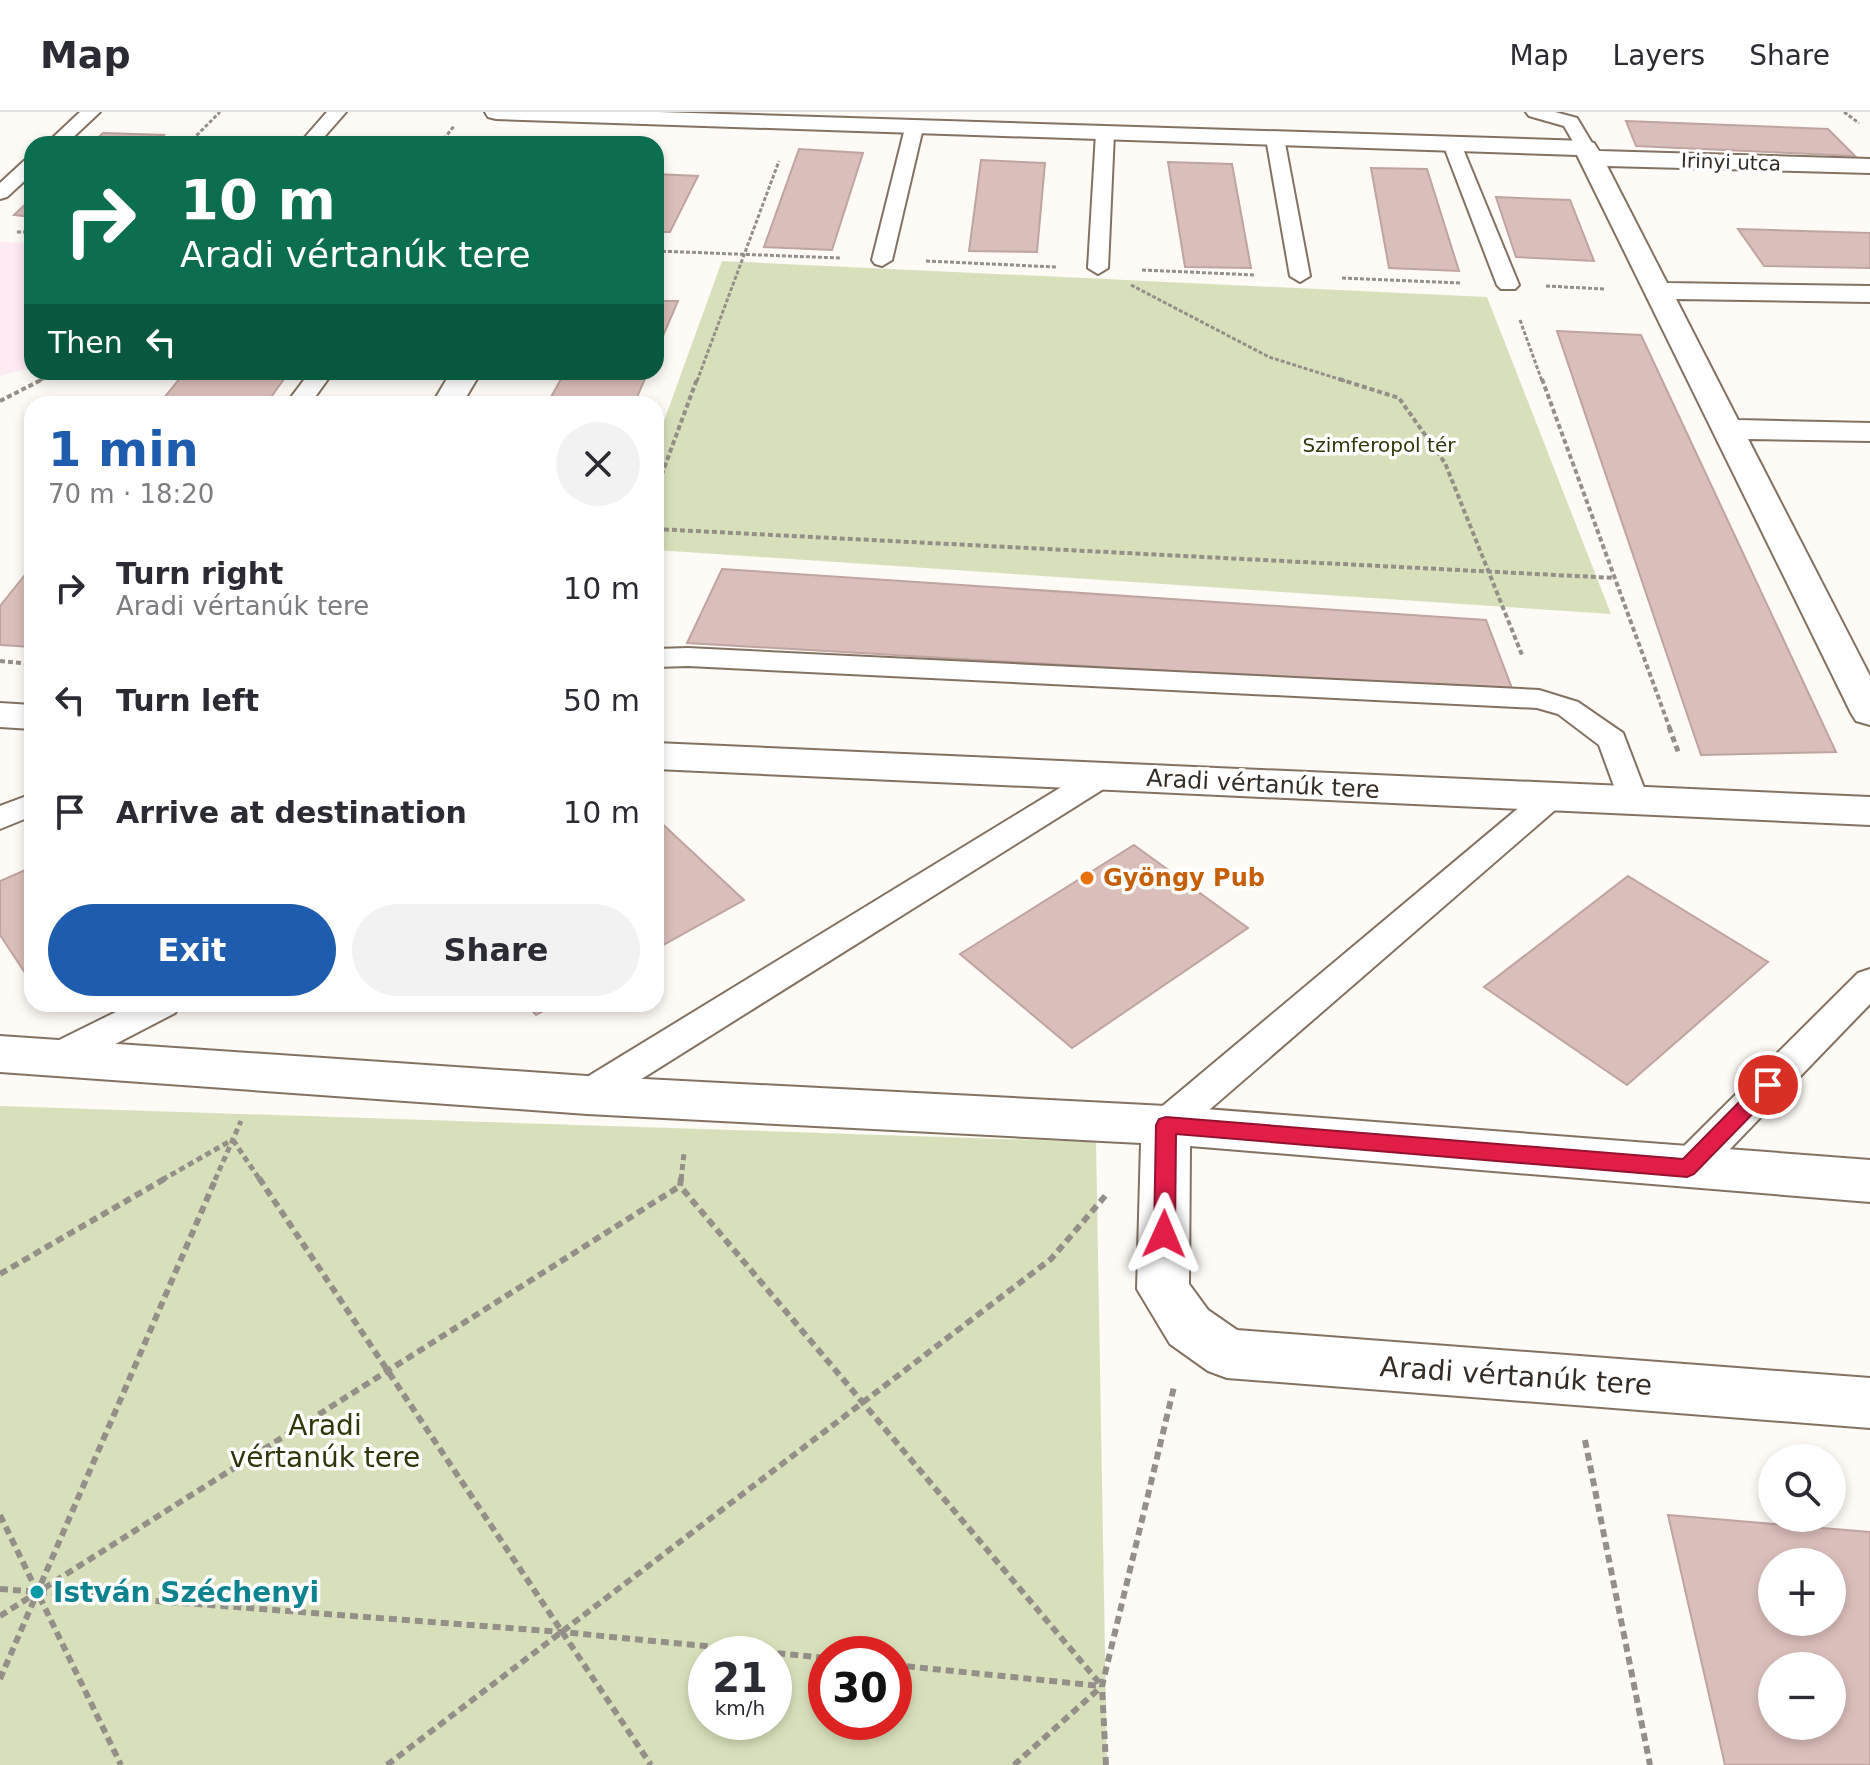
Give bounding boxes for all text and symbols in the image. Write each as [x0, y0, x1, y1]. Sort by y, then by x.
text: Map [40, 33, 131, 77]
text: Map [1509, 39, 1569, 72]
text: Layers [1613, 39, 1705, 72]
text: Share [1749, 39, 1830, 72]
street label: Irinyi utca [1681, 148, 1781, 176]
text: 10 m [180, 167, 336, 232]
icon: right [48, 168, 152, 272]
text: Aradi vértanúk tere [180, 234, 531, 275]
icon: left [139, 320, 183, 364]
text: Then [48, 325, 123, 360]
text: 1 min [48, 421, 199, 477]
button: close [556, 422, 640, 506]
park label: Szimferopol tér [1303, 433, 1456, 457]
text: 70 m · 18:20 [48, 479, 214, 509]
text: Turn right [116, 556, 283, 591]
icon: right [48, 566, 92, 610]
text: 10 m [563, 571, 640, 606]
text: Aradi vértanúk tere [116, 591, 369, 621]
icon: left [48, 678, 92, 722]
text: Turn left [116, 683, 259, 718]
text: 50 m [563, 683, 640, 718]
street label: Aradi vértanúk tere [1146, 764, 1380, 804]
icon: arrive [48, 790, 92, 834]
text: Arrive at destination [116, 795, 467, 830]
text: 10 m [563, 795, 640, 830]
place label: Gyöngy Pub [1103, 864, 1265, 892]
marker: Gyöngy Pub [1078, 869, 1096, 887]
button: Exit [48, 904, 336, 996]
button: Share [352, 904, 640, 996]
pin [1734, 1051, 1802, 1119]
icon: arrive [1746, 1063, 1790, 1107]
position arrow [1122, 1192, 1206, 1276]
street label: Aradi vértanúk tere [1379, 1350, 1653, 1402]
park label: Aradi vértanúk tere [230, 1409, 420, 1474]
map controls [1758, 1444, 1846, 1740]
button: search [1758, 1444, 1846, 1532]
button: + [1758, 1548, 1846, 1636]
place label: István Széchenyi [53, 1576, 319, 1609]
marker: István Széchenyi [28, 1583, 46, 1601]
speed limit sign: 30 [808, 1636, 912, 1740]
button: − [1758, 1652, 1846, 1740]
text: 21 [712, 1655, 768, 1701]
text: km/h [715, 1696, 765, 1720]

